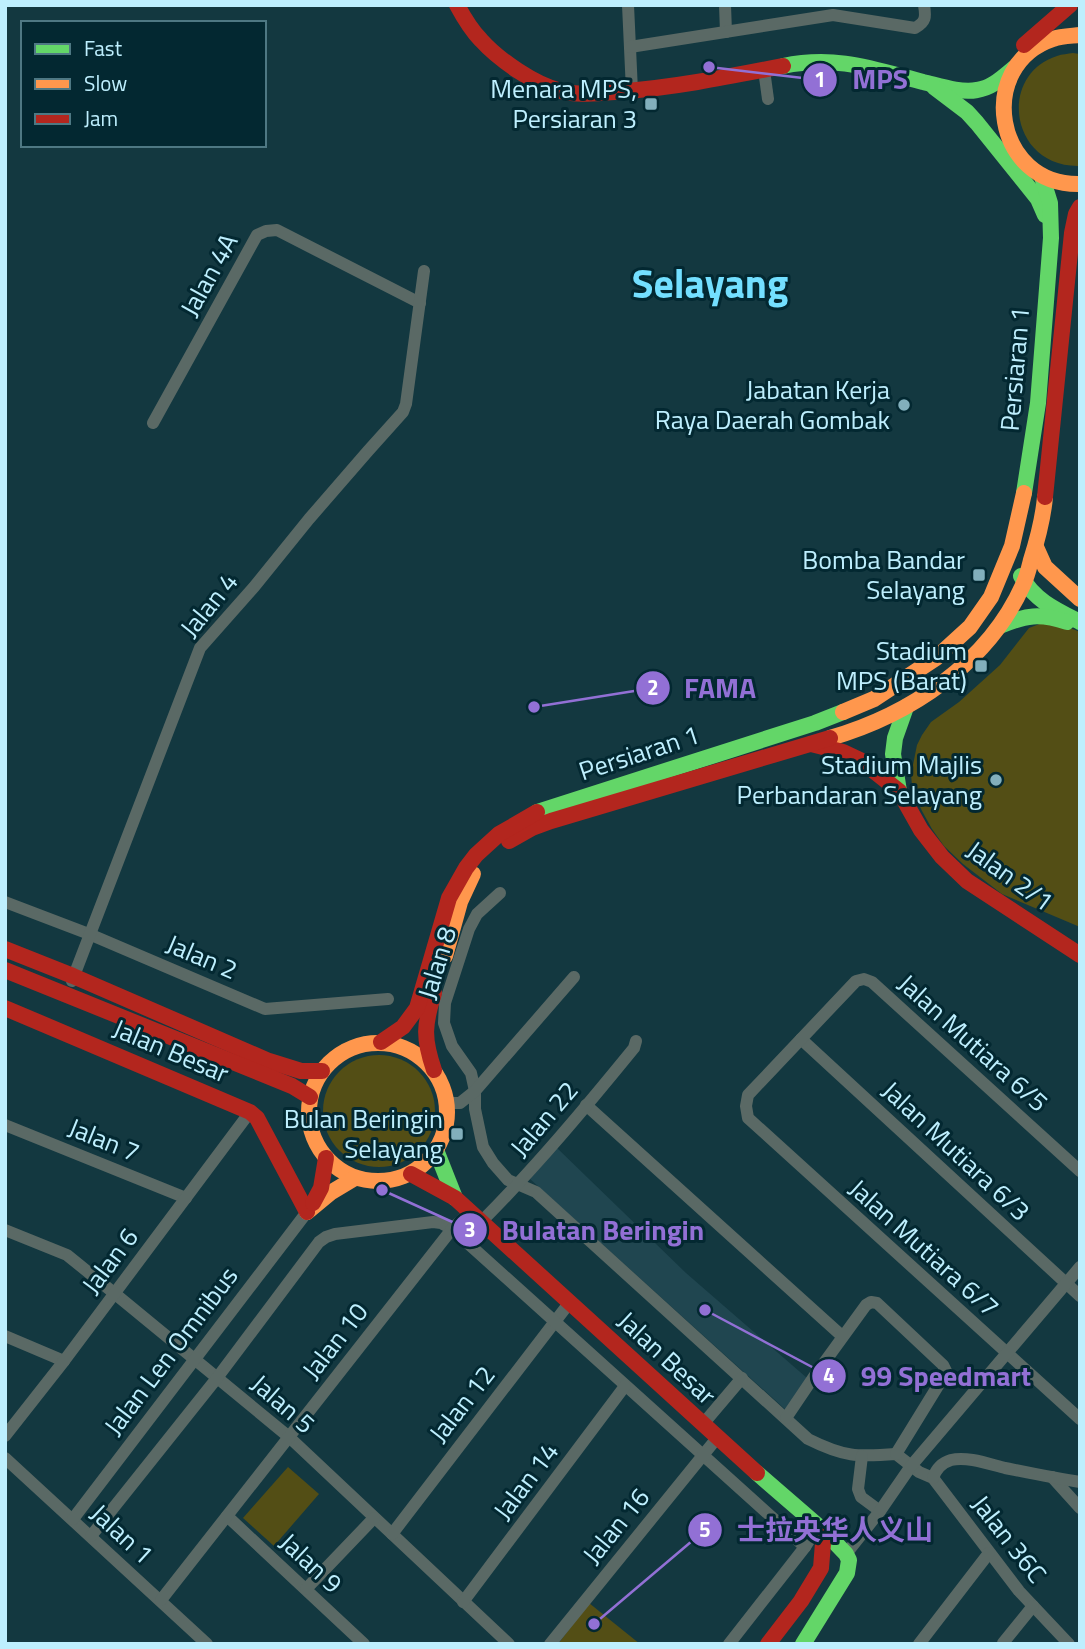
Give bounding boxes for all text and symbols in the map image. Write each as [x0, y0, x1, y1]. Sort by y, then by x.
legend [21, 21, 266, 147]
text: Fast [84, 32, 123, 64]
callout: MPS [803, 55, 921, 104]
text: MPS [852, 57, 908, 100]
text: 1 [814, 63, 826, 95]
text: Slow [84, 67, 127, 99]
place label: Menara MPS, Persiaran 3 [490, 69, 637, 138]
marker: Menara MPS, Persiaran 3 [643, 96, 659, 112]
text: Jam [84, 102, 118, 134]
street label: Jalan 4A [170, 226, 247, 323]
district label: Selayang [632, 253, 788, 314]
street label: Persiaran 1 [990, 305, 1039, 433]
place label: Jabatan Kerja Raya Daerah Gombak [655, 370, 890, 439]
marker: Jabatan Kerja Raya Daerah Gombak [896, 397, 912, 413]
place label: Bomba Bandar Selayang [802, 540, 965, 609]
street label: Jalan 4 [170, 564, 247, 646]
marker: Bomba Bandar Selayang [971, 567, 987, 583]
place label: Stadium MPS (Barat) [836, 631, 967, 700]
marker: Stadium MPS (Barat) [973, 658, 989, 674]
callout: FAMA [635, 663, 770, 712]
text: FAMA [684, 666, 756, 709]
text: 2 [647, 671, 659, 703]
street label: Persiaran 1 [574, 715, 704, 790]
place label: Stadium Majlis Perbandaran Selayang [737, 745, 982, 814]
marker: Stadium Majlis Perbandaran Selayang [988, 772, 1004, 788]
street label: Jalan 2/1 [959, 831, 1062, 920]
street label: Jalan 8 [407, 922, 466, 1004]
street label: Jalan 2 [161, 924, 244, 989]
street label: Jalan Mutiara 6/5 [890, 964, 1057, 1121]
street label: Jalan Besar [107, 1009, 235, 1092]
street label: Jalan Mutiara 6/3 [873, 1071, 1039, 1230]
street label: Jalan 22 [500, 1072, 587, 1165]
place label: Bulan Beringin Selayang [284, 1099, 443, 1168]
street label: Jalan 7 [63, 1108, 146, 1171]
marker: Bulan Beringin Selayang [449, 1126, 465, 1142]
street label: Jalan Mutiara 6/7 [841, 1169, 1008, 1326]
callout: Bulatan Beringin [453, 1205, 719, 1254]
text: Bulatan Beringin [502, 1208, 704, 1251]
text: 3 [464, 1213, 476, 1245]
street label: Jalan 6 [72, 1219, 147, 1302]
street label: Jalan Len Omnibus [94, 1258, 247, 1443]
street label: Jalan 10 [292, 1294, 377, 1388]
street label: Jalan Besar [609, 1302, 725, 1414]
callout: 99 Speedmart [812, 1351, 1045, 1400]
text: 99 Speedmart [861, 1354, 1031, 1397]
street label: Jalan 12 [419, 1357, 504, 1451]
text: 4 [823, 1359, 835, 1391]
street label: Jalan 5 [243, 1365, 324, 1443]
street label: Jalan 14 [483, 1434, 568, 1528]
street label: Jalan 16 [573, 1479, 659, 1572]
street label: Jalan 36C [962, 1486, 1056, 1591]
street label: Jalan 1 [82, 1494, 163, 1573]
callout: 士拉央华人义山 [688, 1505, 947, 1554]
text: 士拉央华人义山 [737, 1508, 933, 1551]
text: 5 [699, 1513, 711, 1545]
street label: Jalan 9 [271, 1523, 352, 1602]

